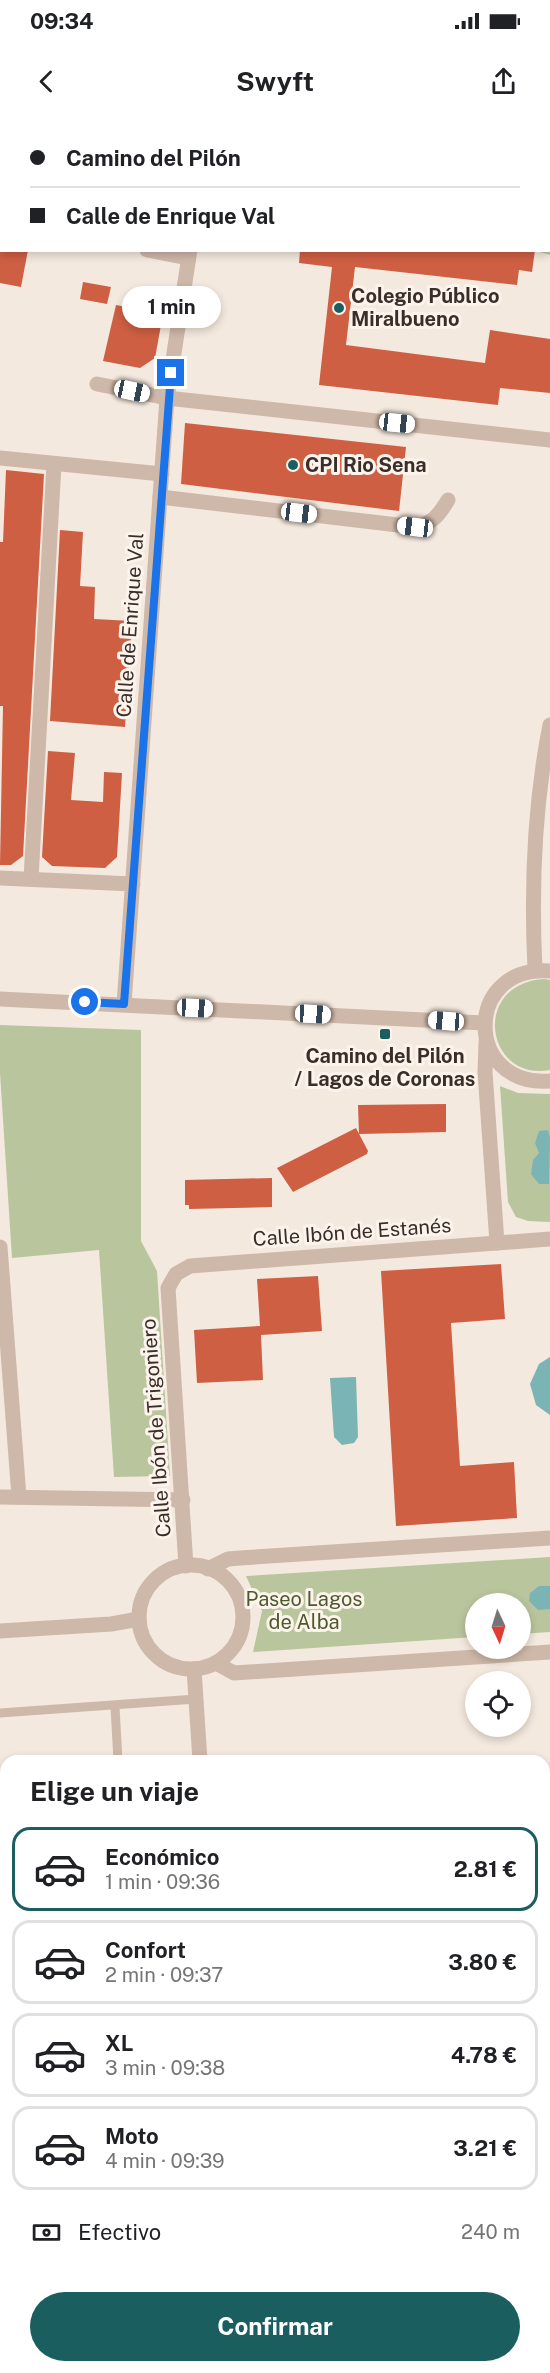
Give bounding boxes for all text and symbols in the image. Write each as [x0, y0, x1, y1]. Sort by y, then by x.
text: 09:34 [30, 8, 94, 34]
icon: back [30, 65, 63, 98]
text: Swyft [236, 65, 314, 97]
icon: share [487, 65, 520, 98]
text: Camino del Pilón [66, 145, 241, 171]
text: Calle de Enrique Val [66, 203, 275, 229]
place label: Colegio Público Miralbueno [351, 284, 500, 331]
callout: 1 min [122, 286, 220, 328]
text: 1 min [147, 295, 196, 319]
marker: Colegio Público Miralbueno [332, 301, 346, 315]
route end [157, 359, 184, 386]
car [113, 378, 151, 404]
car [378, 412, 416, 434]
place label: CPI Rio Sena [305, 453, 427, 477]
marker: CPI Rio Sena [286, 458, 300, 472]
car [280, 502, 318, 524]
car [396, 516, 434, 538]
street label: Calle de Enrique Val [112, 532, 148, 718]
route start [71, 988, 98, 1015]
car [177, 998, 213, 1018]
car [295, 1004, 331, 1024]
car [427, 1011, 465, 1031]
marker: Camino del Pilón / Lagos de Coronas [378, 1027, 392, 1041]
place label: Camino del Pilón / Lagos de Coronas [295, 1044, 475, 1091]
street label: Calle Ibón de Estanés [252, 1213, 452, 1251]
street label: Calle Ibón de Trigoniero [136, 1318, 176, 1538]
park label: Paseo Lagos de Alba [246, 1587, 362, 1634]
north arrow [465, 1593, 531, 1659]
map controls [465, 1593, 531, 1737]
button: locate [465, 1671, 531, 1737]
text: Elige un viaje [30, 1775, 199, 1807]
icon: car [33, 1842, 87, 1896]
text: Económico [105, 1844, 220, 1870]
text: 2.81 € [454, 1856, 517, 1882]
text: 1 min · 09:36 [105, 1870, 220, 1894]
icon: car [33, 1935, 87, 1989]
text: Confort [105, 1937, 186, 1963]
text: 3.80 € [448, 1949, 517, 1975]
text: 2 min · 09:37 [105, 1963, 223, 1987]
icon: car [33, 2028, 87, 2082]
text: XL [105, 2030, 133, 2056]
text: 4.78 € [451, 2042, 517, 2068]
text: 3 min · 09:38 [105, 2056, 225, 2080]
icon: car [33, 2121, 87, 2175]
text: Moto [105, 2123, 159, 2149]
text: 3.21 € [453, 2135, 517, 2161]
text: 4 min · 09:39 [105, 2149, 225, 2173]
icon: cash [30, 2216, 63, 2249]
text: Efectivo [78, 2219, 161, 2245]
text: 240 m [461, 2220, 520, 2244]
button: Confirmar [30, 2292, 520, 2361]

